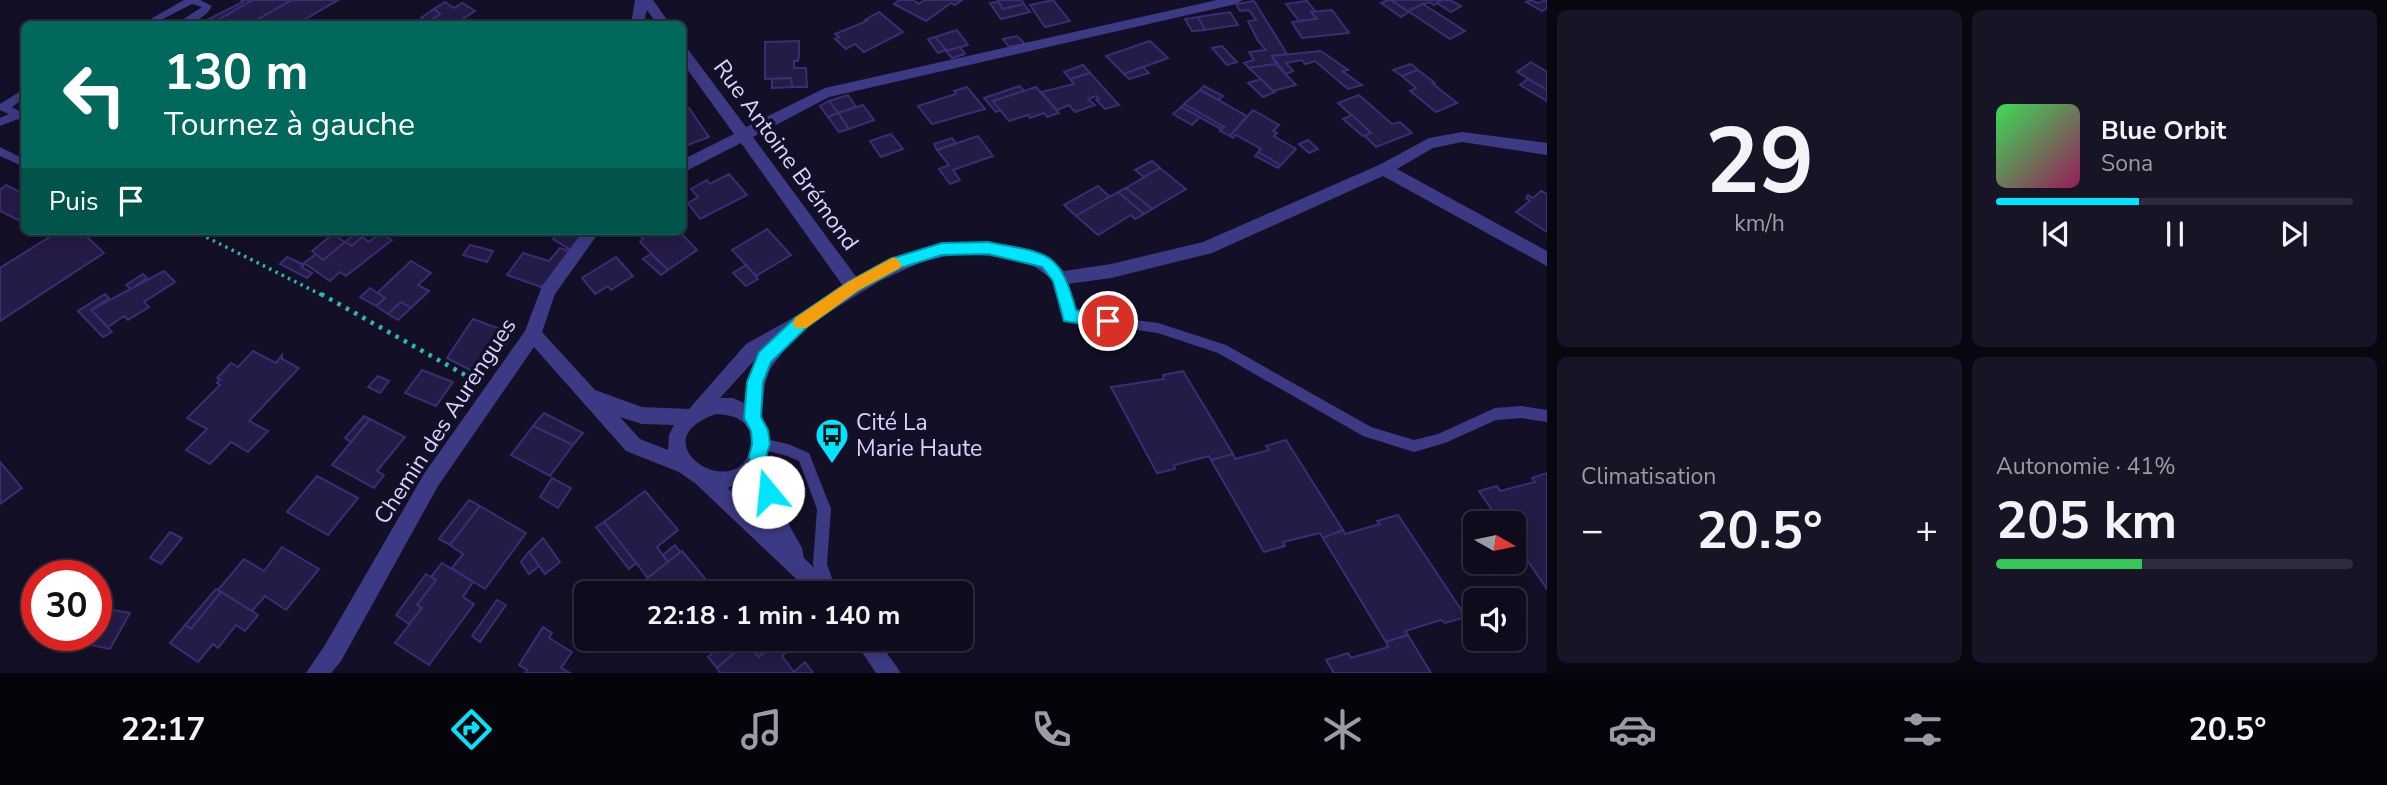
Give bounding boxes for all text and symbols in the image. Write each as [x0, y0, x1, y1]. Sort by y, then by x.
text: 130 m [164, 39, 308, 106]
icon: left [49, 49, 140, 140]
street label: Rue Antoine Brémond [706, 54, 866, 256]
text: 29 [1705, 100, 1814, 224]
text: Tournez à gauche [164, 103, 415, 146]
text: Blue Orbit [2101, 113, 2226, 148]
text: Sona [2101, 148, 2153, 179]
icon: arrive [112, 182, 150, 220]
text: Puis [49, 184, 98, 219]
text: km/h [1734, 208, 1785, 239]
icon: previous [2037, 215, 2075, 253]
icon: pause [2156, 215, 2194, 253]
icon: next [2275, 215, 2313, 253]
pin [1078, 291, 1138, 351]
icon: arrive [1089, 302, 1127, 340]
street label: Chemin des Aurengues [367, 312, 523, 530]
place label: Cité La Marie Haute [856, 407, 982, 464]
bus stop icon: Cité La Marie Haute [813, 416, 851, 465]
text: Autonomie · 41% [1996, 451, 2176, 482]
position arrow [731, 455, 805, 529]
text: Climatisation [1581, 461, 1716, 492]
text: 205 km [1996, 485, 2177, 556]
text: 20.5° [1696, 495, 1823, 566]
text: − [1581, 505, 1604, 556]
text: + [1915, 505, 1938, 556]
north arrow [1463, 511, 1526, 574]
map controls [1463, 511, 1526, 651]
speed limit sign: 30 [21, 560, 112, 651]
button: sound [1463, 588, 1526, 651]
text: 22:18 · 1 min · 140 m [647, 598, 900, 633]
icon: directions [447, 705, 496, 754]
icon: music [737, 705, 786, 754]
icon: phone [1027, 705, 1076, 754]
icon: climate [1318, 705, 1367, 754]
icon: car [1608, 705, 1657, 754]
icon: filters [1898, 705, 1947, 754]
text: 22:17 [121, 708, 205, 751]
text: 20.5° [2189, 708, 2266, 751]

